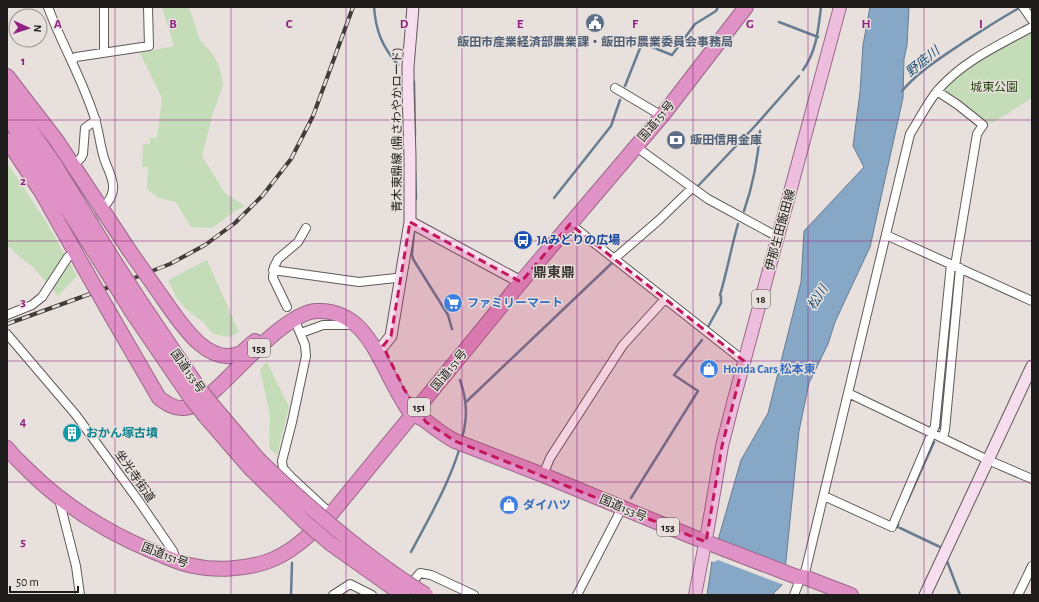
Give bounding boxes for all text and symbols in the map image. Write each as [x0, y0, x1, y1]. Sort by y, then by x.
north arrow [8, 8, 48, 48]
public building icon: 飯田市産業経済部農業課・飯田市農業委員会事務局 [584, 12, 606, 34]
text: A [54, 18, 62, 31]
text: B [169, 18, 177, 31]
text: C [286, 18, 293, 31]
text: D [400, 18, 409, 31]
text: E [517, 18, 524, 31]
text: F [632, 18, 639, 31]
text: G [746, 18, 754, 31]
text: H [861, 18, 871, 31]
text: I [979, 18, 983, 31]
text: N [32, 24, 43, 33]
place label: 飯田市産業経済部農業課・飯田市農業委員会事務局 [457, 35, 733, 48]
water label: 野底川 [903, 43, 944, 79]
street label: 青木東鼎線 (鼎さわやかロード) [390, 47, 403, 213]
text: 1 [21, 55, 25, 68]
park label: 城東公園 [970, 81, 1018, 93]
street label: 国道151号 [635, 98, 676, 144]
bank icon: 飯田信用金庫 [665, 129, 687, 151]
place label: 飯田信用金庫 [690, 133, 762, 146]
text: 2 [20, 175, 26, 188]
street label: 伊那生田飯田線 [762, 188, 797, 272]
bus stop icon: JAみどりの広場 [512, 229, 534, 251]
place label: JAみどりの広場 [537, 233, 620, 246]
district label: 鼎東鼎 [533, 265, 575, 280]
water label: 松川 [805, 281, 832, 312]
road number: 18 [752, 290, 770, 308]
supermarket icon: ファミリーマート [442, 292, 464, 314]
text: 3 [20, 296, 26, 309]
place label: ファミリーマート [467, 297, 563, 309]
road number: 153 [248, 339, 270, 357]
street label: 国道153号 [169, 346, 208, 395]
street label: 国道151号 [428, 346, 469, 393]
shop icon: Honda Cars 松本東 [698, 358, 720, 380]
place label: Honda Cars 松本東 [723, 363, 816, 375]
road number: 151 [408, 398, 430, 416]
text: 4 [20, 416, 27, 429]
building icon: おかん塚古墳 [61, 422, 83, 444]
place label: おかん塚古墳 [86, 427, 158, 439]
street label: 坐光寺街道 [113, 447, 158, 504]
street label: 国道153号 [598, 492, 649, 523]
shop icon: ダイハツ [498, 494, 520, 516]
place label: ダイハツ [523, 498, 571, 511]
road number: 153 [657, 518, 679, 536]
text: 5 [20, 536, 26, 549]
street label: 国道151号 [140, 540, 191, 569]
scale bar [10, 568, 78, 594]
text: 50 m [16, 576, 39, 588]

